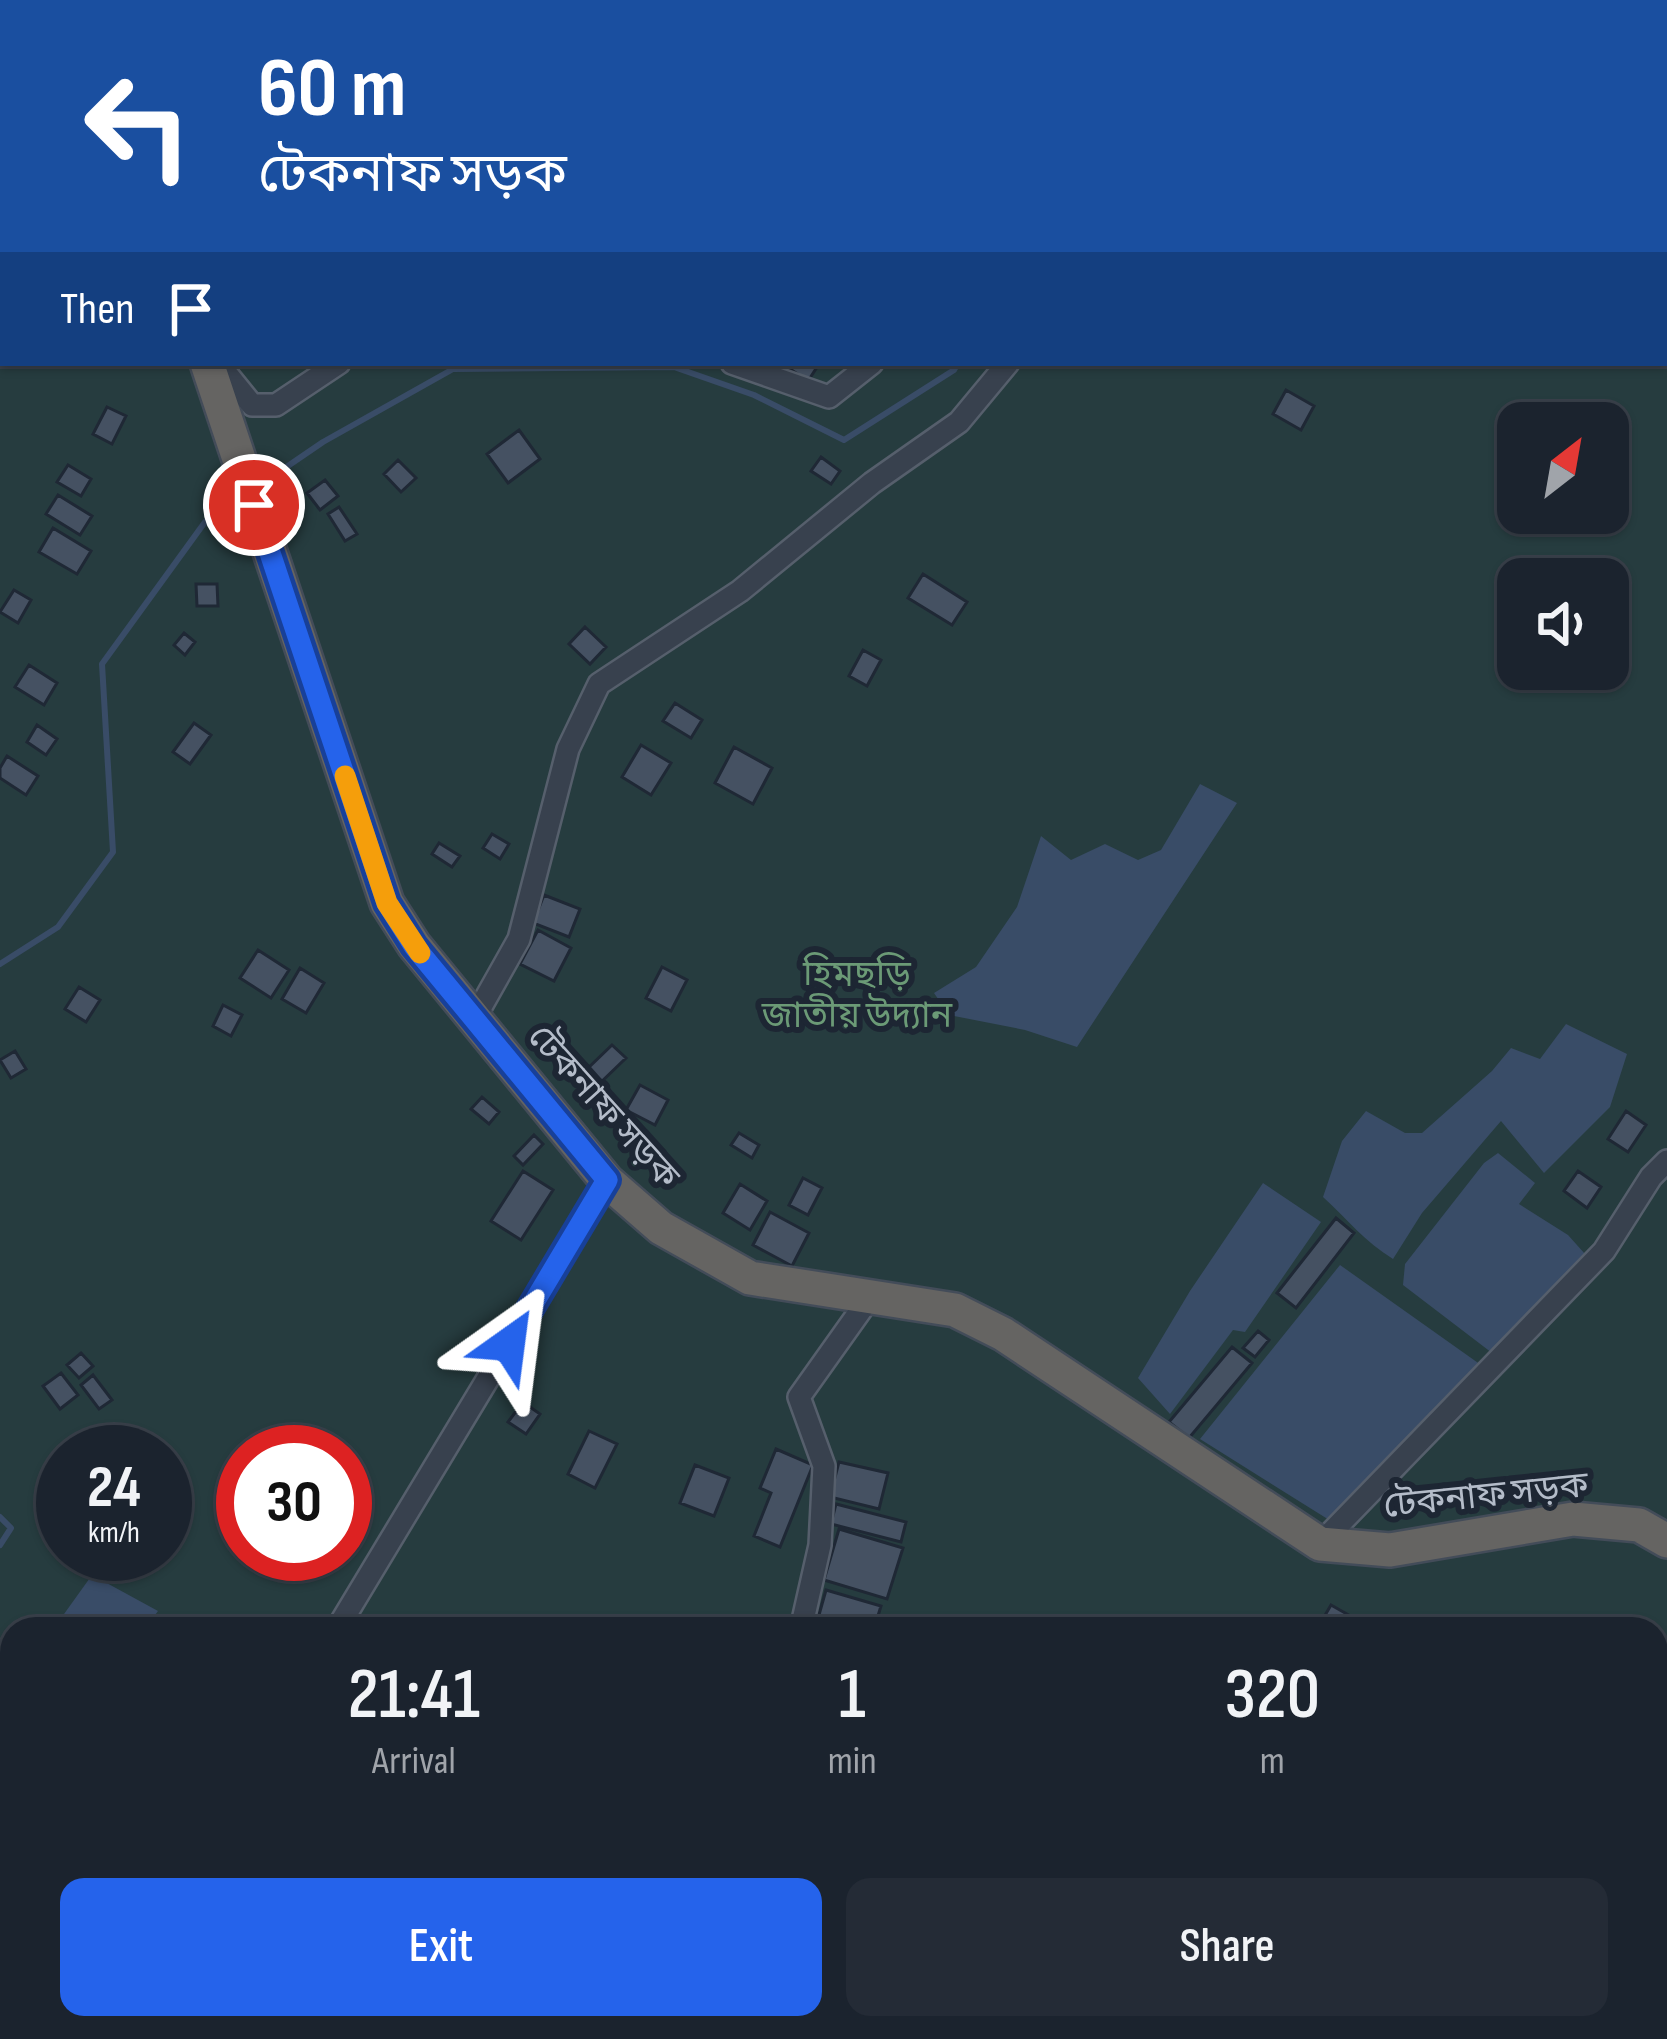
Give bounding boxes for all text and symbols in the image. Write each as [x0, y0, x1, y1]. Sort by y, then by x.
text: 60 m [258, 39, 406, 140]
icon: left [60, 48, 216, 204]
text: টেকনাফ সড়ক [258, 142, 567, 207]
icon: arrive [158, 276, 224, 342]
text: Then [60, 282, 134, 337]
north arrow [1497, 402, 1629, 534]
map controls [1497, 402, 1629, 690]
pin [203, 454, 305, 556]
icon: arrive [221, 472, 287, 538]
button: sound [1497, 558, 1629, 690]
park label: হিমছড়ি জাতীয় উদ্যান [761, 952, 954, 1038]
street label: টেকনাফ সড়ক [518, 1015, 690, 1199]
position arrow [446, 1281, 572, 1407]
speed limit sign: 30 [216, 1425, 372, 1581]
text: 24 [87, 1452, 141, 1524]
street label: টেকনাফ সড়ক [1381, 1462, 1592, 1528]
text: km/h [88, 1515, 140, 1551]
text: 21:41 [348, 1652, 480, 1739]
text: 1 [839, 1652, 866, 1739]
text: 320 [1225, 1652, 1320, 1739]
text: Arrival [372, 1738, 456, 1785]
text: min [828, 1738, 877, 1785]
text: m [1260, 1738, 1285, 1785]
button: Exit [60, 1878, 822, 2016]
button: Share [846, 1878, 1608, 2016]

